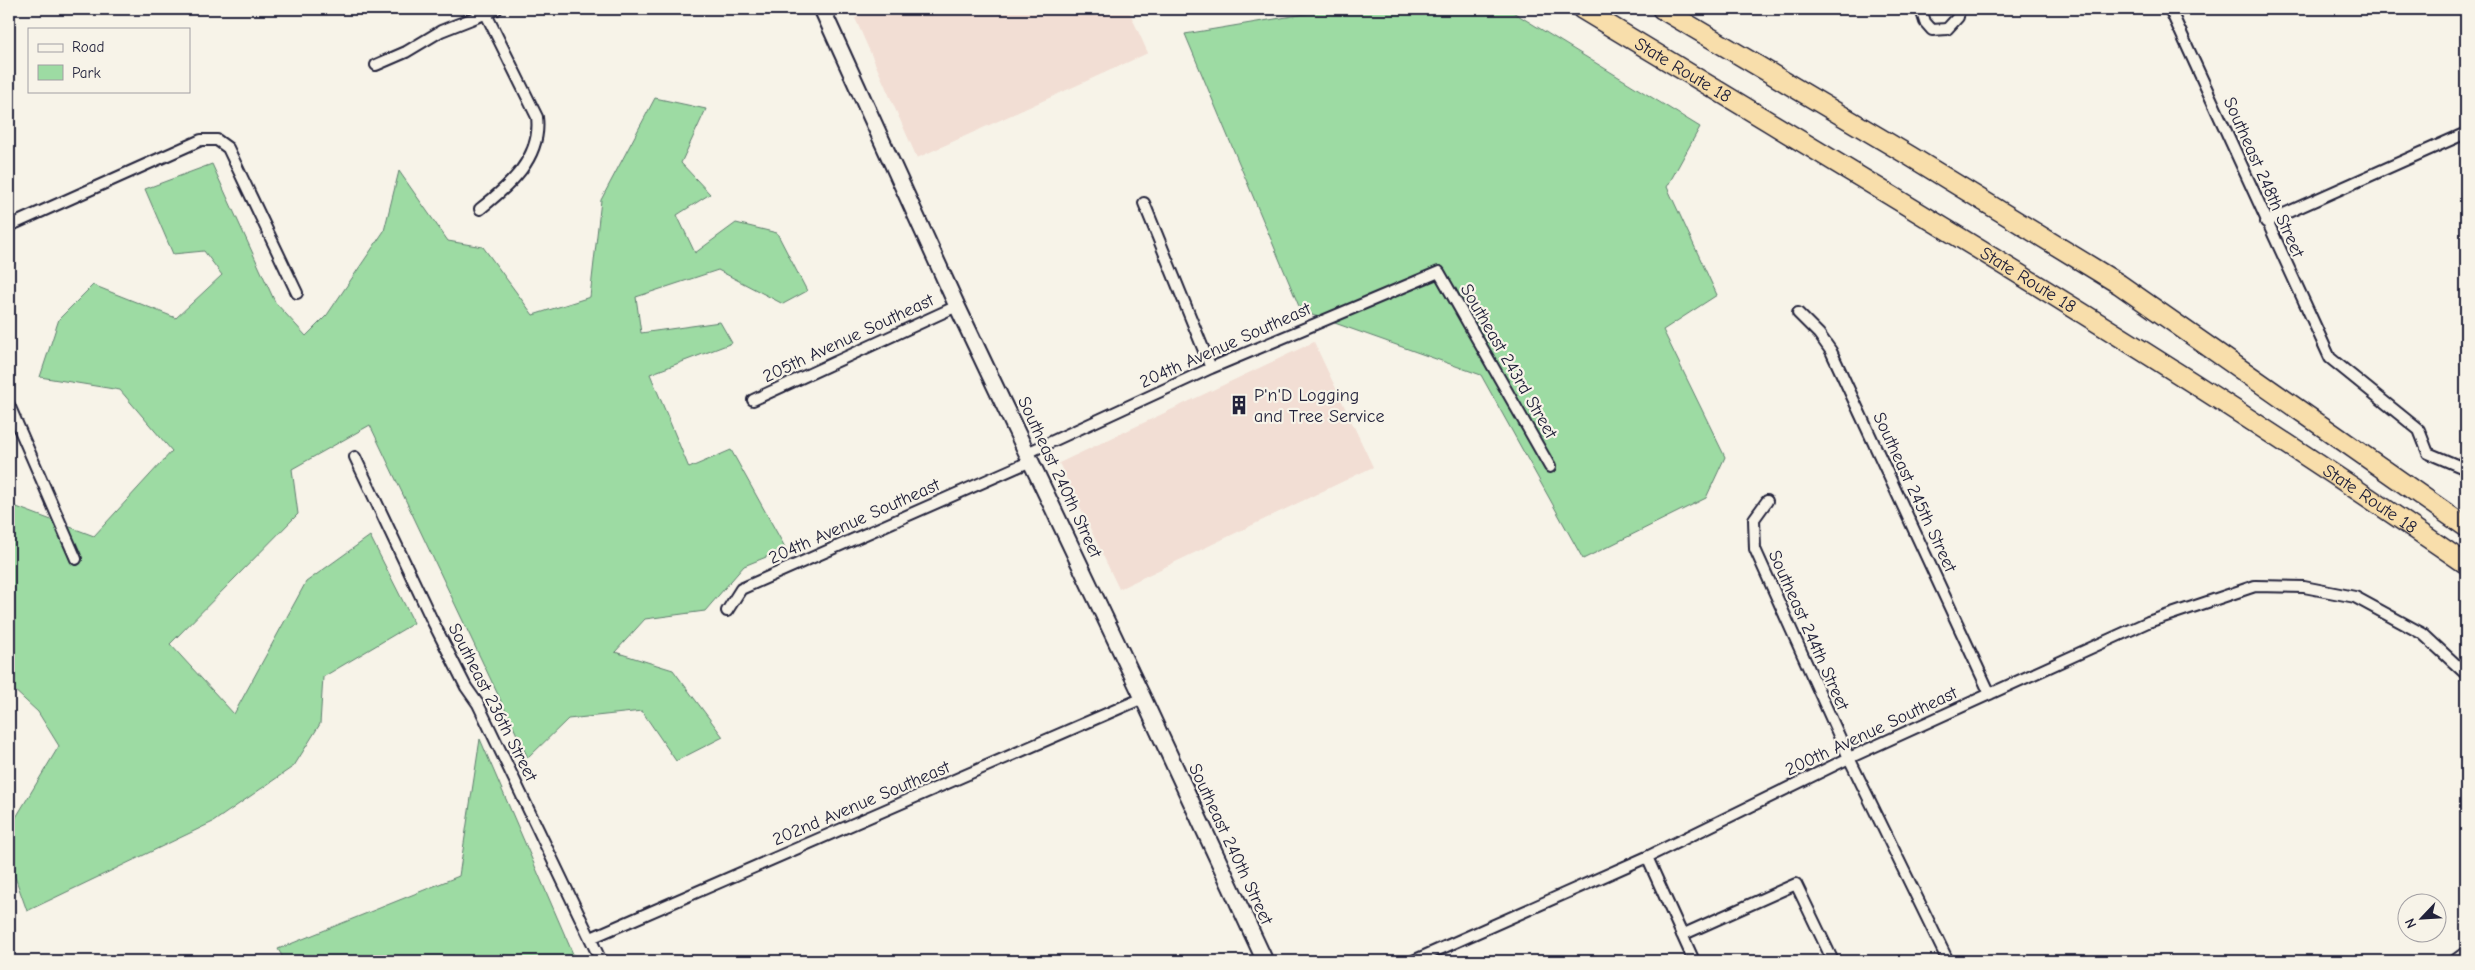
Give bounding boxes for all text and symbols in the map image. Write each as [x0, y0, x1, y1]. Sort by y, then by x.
legend [28, 28, 190, 92]
street label: State Route 18 [1631, 33, 1735, 107]
text: Road [72, 38, 104, 56]
text: Park [72, 64, 101, 82]
street label: Southeast 248th Street [2219, 94, 2309, 262]
street label: State Route 18 [1976, 243, 2080, 318]
street label: Southeast 243rd Street [1456, 280, 1562, 443]
street label: 205th Avenue Southeast [759, 289, 938, 387]
street label: 204th Avenue Southeast [1136, 298, 1315, 393]
place label: P'n'D Logging and Tree Service [1254, 385, 1384, 427]
street label: Southeast 240th Street [1013, 393, 1106, 562]
building icon: P'n'D Logging and Tree Service [1228, 394, 1250, 416]
street label: Southeast 245th Street [1868, 409, 1961, 576]
street label: State Route 18 [2319, 460, 2421, 538]
street label: 204th Avenue Southeast [765, 474, 944, 569]
street label: Southeast 244th Street [1764, 547, 1854, 714]
street label: Southeast 236th Street [444, 620, 542, 786]
street label: 200th Avenue Southeast [1782, 682, 1961, 781]
street label: 202nd Avenue Southeast [769, 756, 954, 850]
street label: Southeast 240th Street [1184, 760, 1277, 929]
north arrow [2398, 892, 2448, 942]
text: N [2401, 916, 2420, 931]

